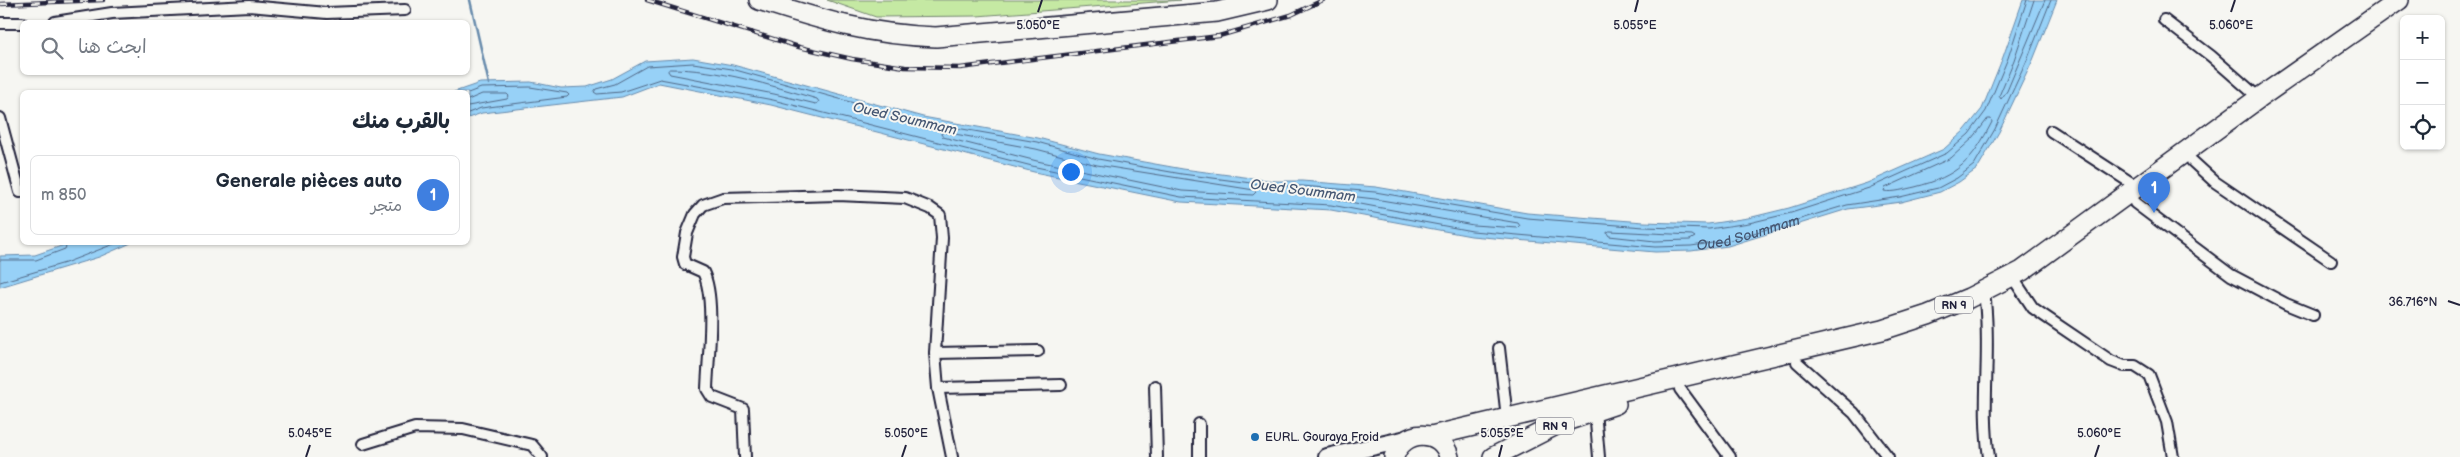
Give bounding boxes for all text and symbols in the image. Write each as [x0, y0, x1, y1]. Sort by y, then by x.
map controls [2400, 15, 2445, 150]
button: + [2400, 15, 2445, 60]
text: 5.050°E [1016, 18, 1060, 33]
text: 5.055°E [1613, 18, 1657, 33]
text: 5.060°E [2209, 18, 2253, 33]
search box [20, 20, 470, 75]
icon: search [38, 34, 66, 62]
text: ابحث هنا [78, 36, 147, 59]
button: − [2400, 60, 2445, 105]
water label: Oued Soummam [851, 98, 959, 139]
button: locate [2400, 105, 2445, 150]
text: بالقرب منك [352, 109, 450, 134]
your location [1058, 159, 1084, 185]
text: Generale pièces auto [216, 170, 402, 193]
pin: 1 [2138, 172, 2170, 213]
water label: Oued Soummam [1249, 176, 1357, 205]
text: 850 m [41, 186, 86, 205]
text: 1 [430, 186, 436, 205]
text: متجر [371, 197, 402, 216]
water label: Oued Soummam [1695, 212, 1802, 254]
text: 36.716°N [2388, 295, 2438, 310]
road number: RN 9 [1935, 296, 1973, 314]
road number: RN 9 [1536, 418, 1574, 434]
text: 5.045°E [288, 426, 332, 441]
text: 5.050°E [884, 426, 928, 441]
text: 5.055°E [1480, 426, 1524, 441]
text: 5.060°E [2077, 426, 2121, 441]
place label: EURL. Gouraya Froid [1265, 430, 1379, 445]
marker: EURL. Gouraya Froid [1249, 431, 1261, 443]

